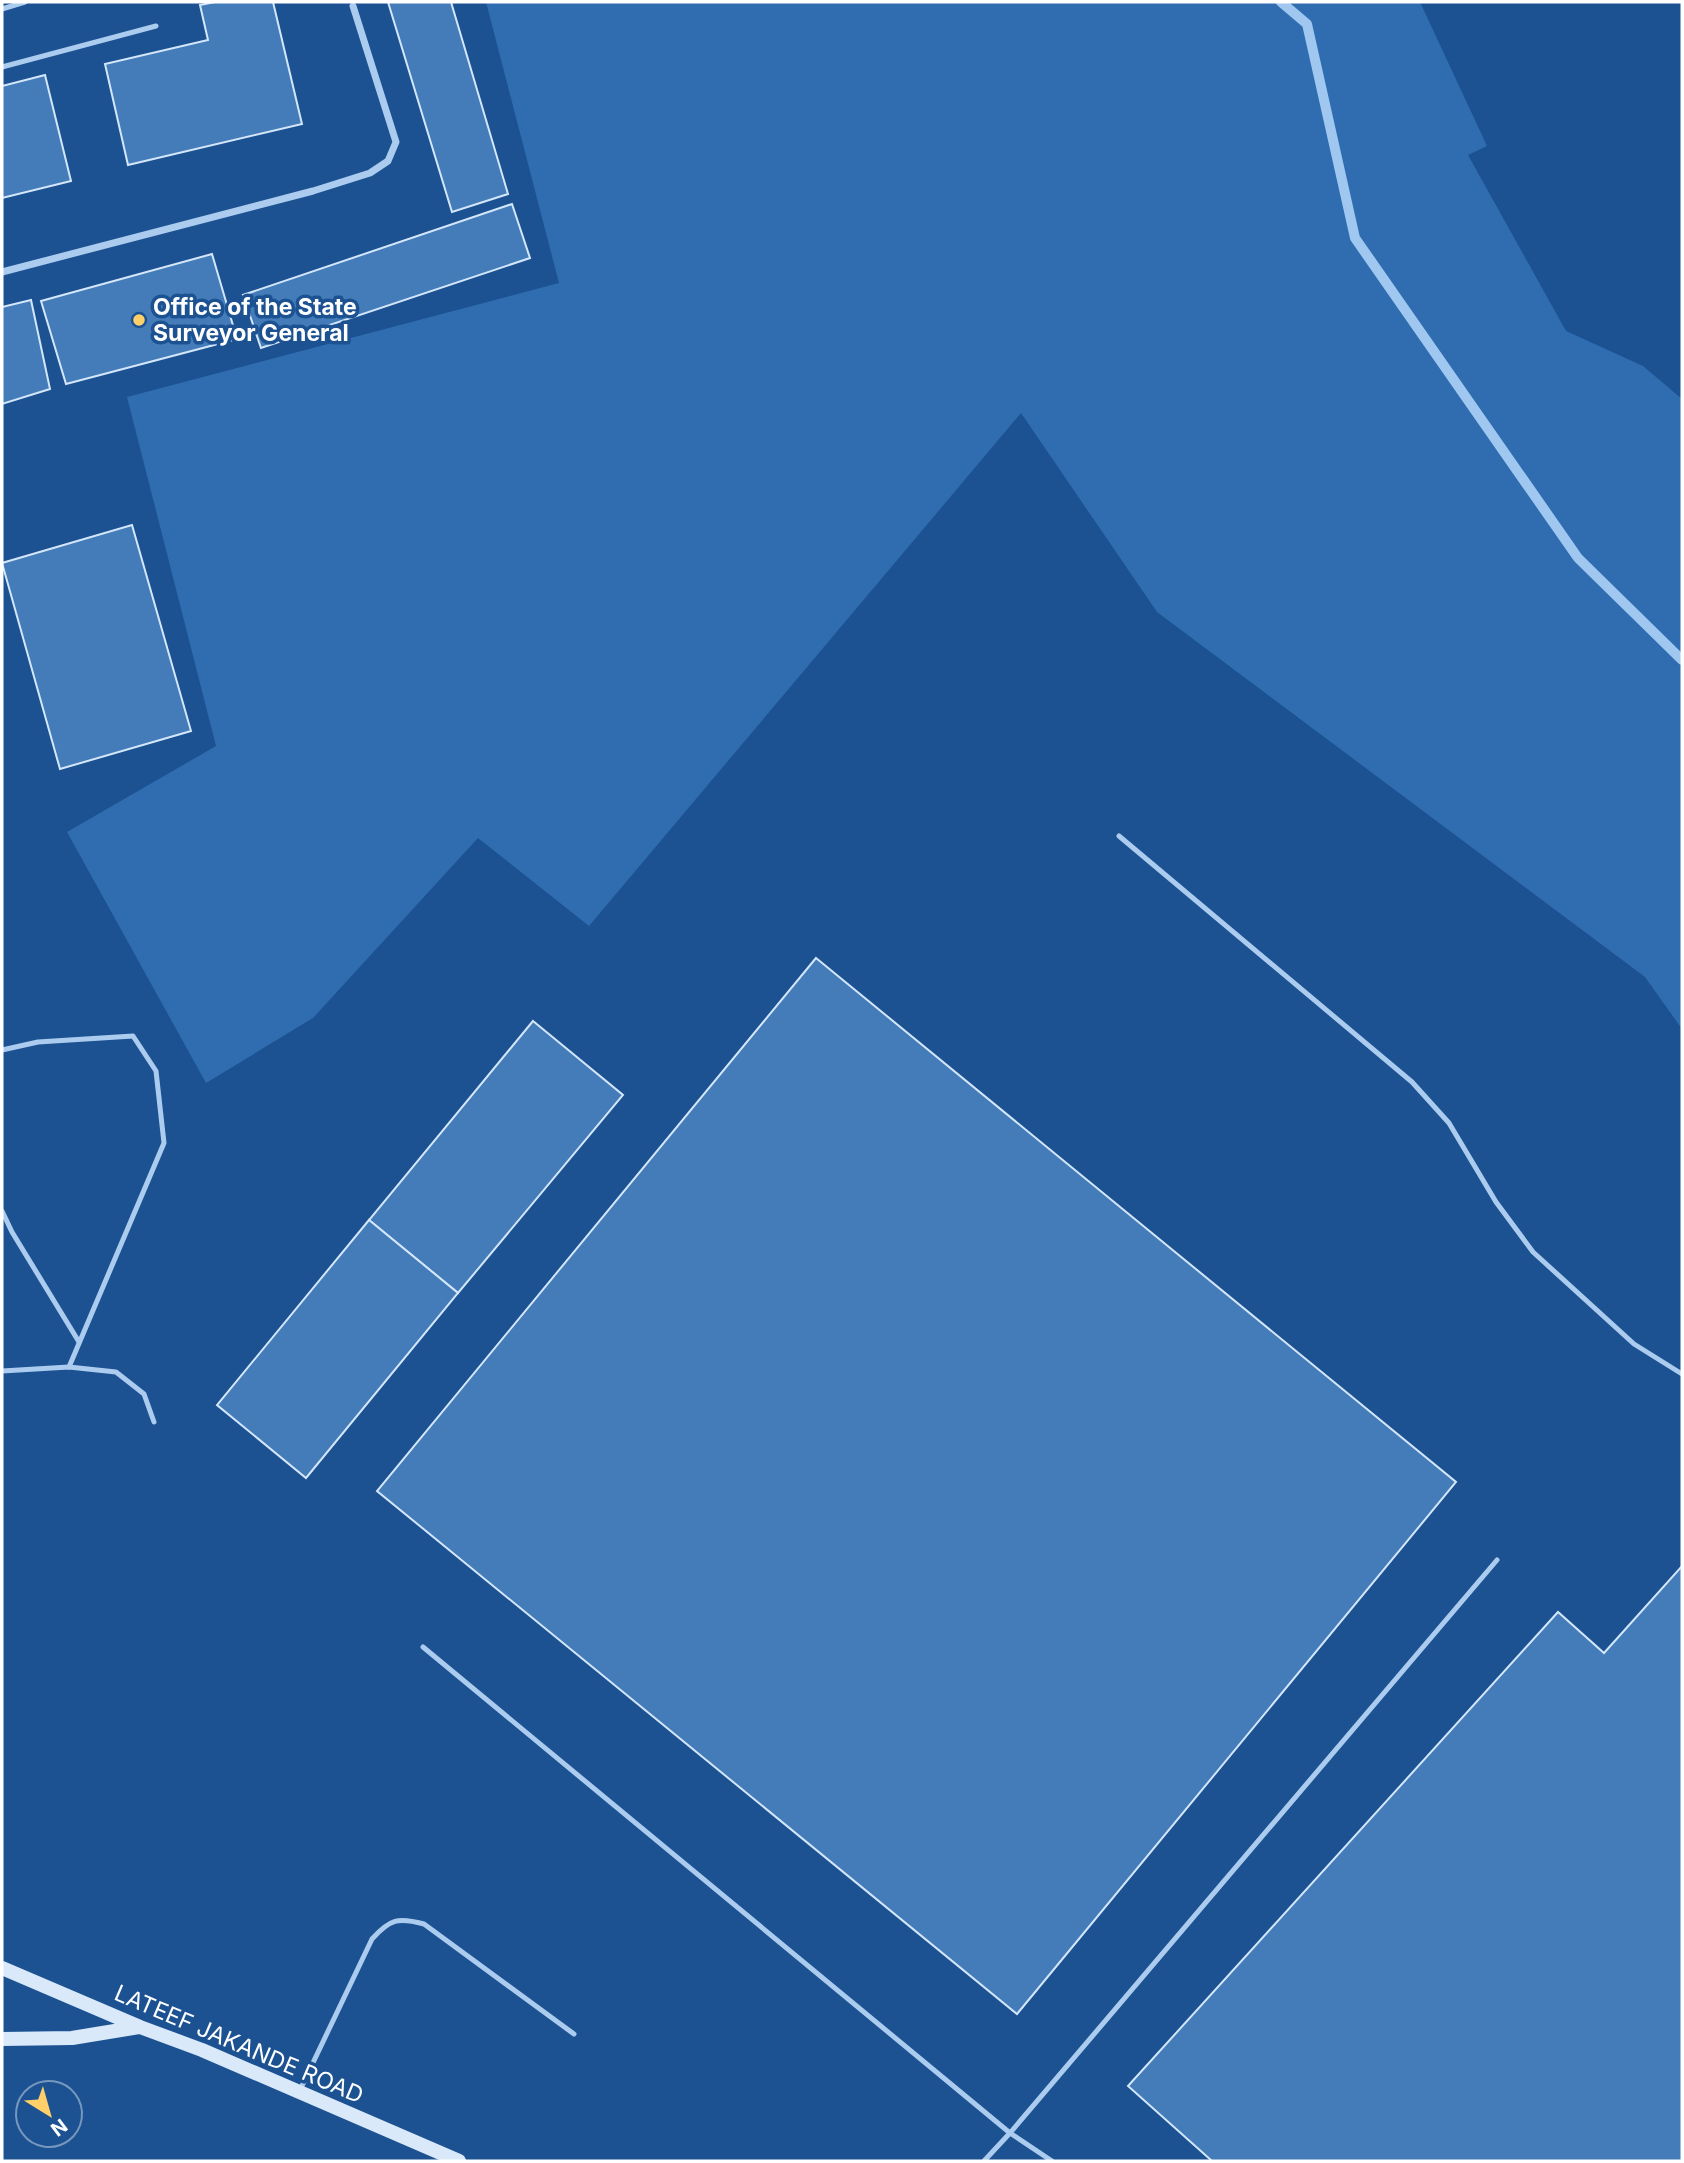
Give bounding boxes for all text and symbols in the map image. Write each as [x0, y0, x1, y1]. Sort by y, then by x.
place label: Office of the State Surveyor General [153, 293, 357, 347]
marker: Office of the State Surveyor General [131, 312, 147, 328]
street label: LATEEF JAKANDE ROAD [110, 1979, 368, 2109]
north arrow [14, 2079, 84, 2149]
text: N [46, 2114, 72, 2141]

